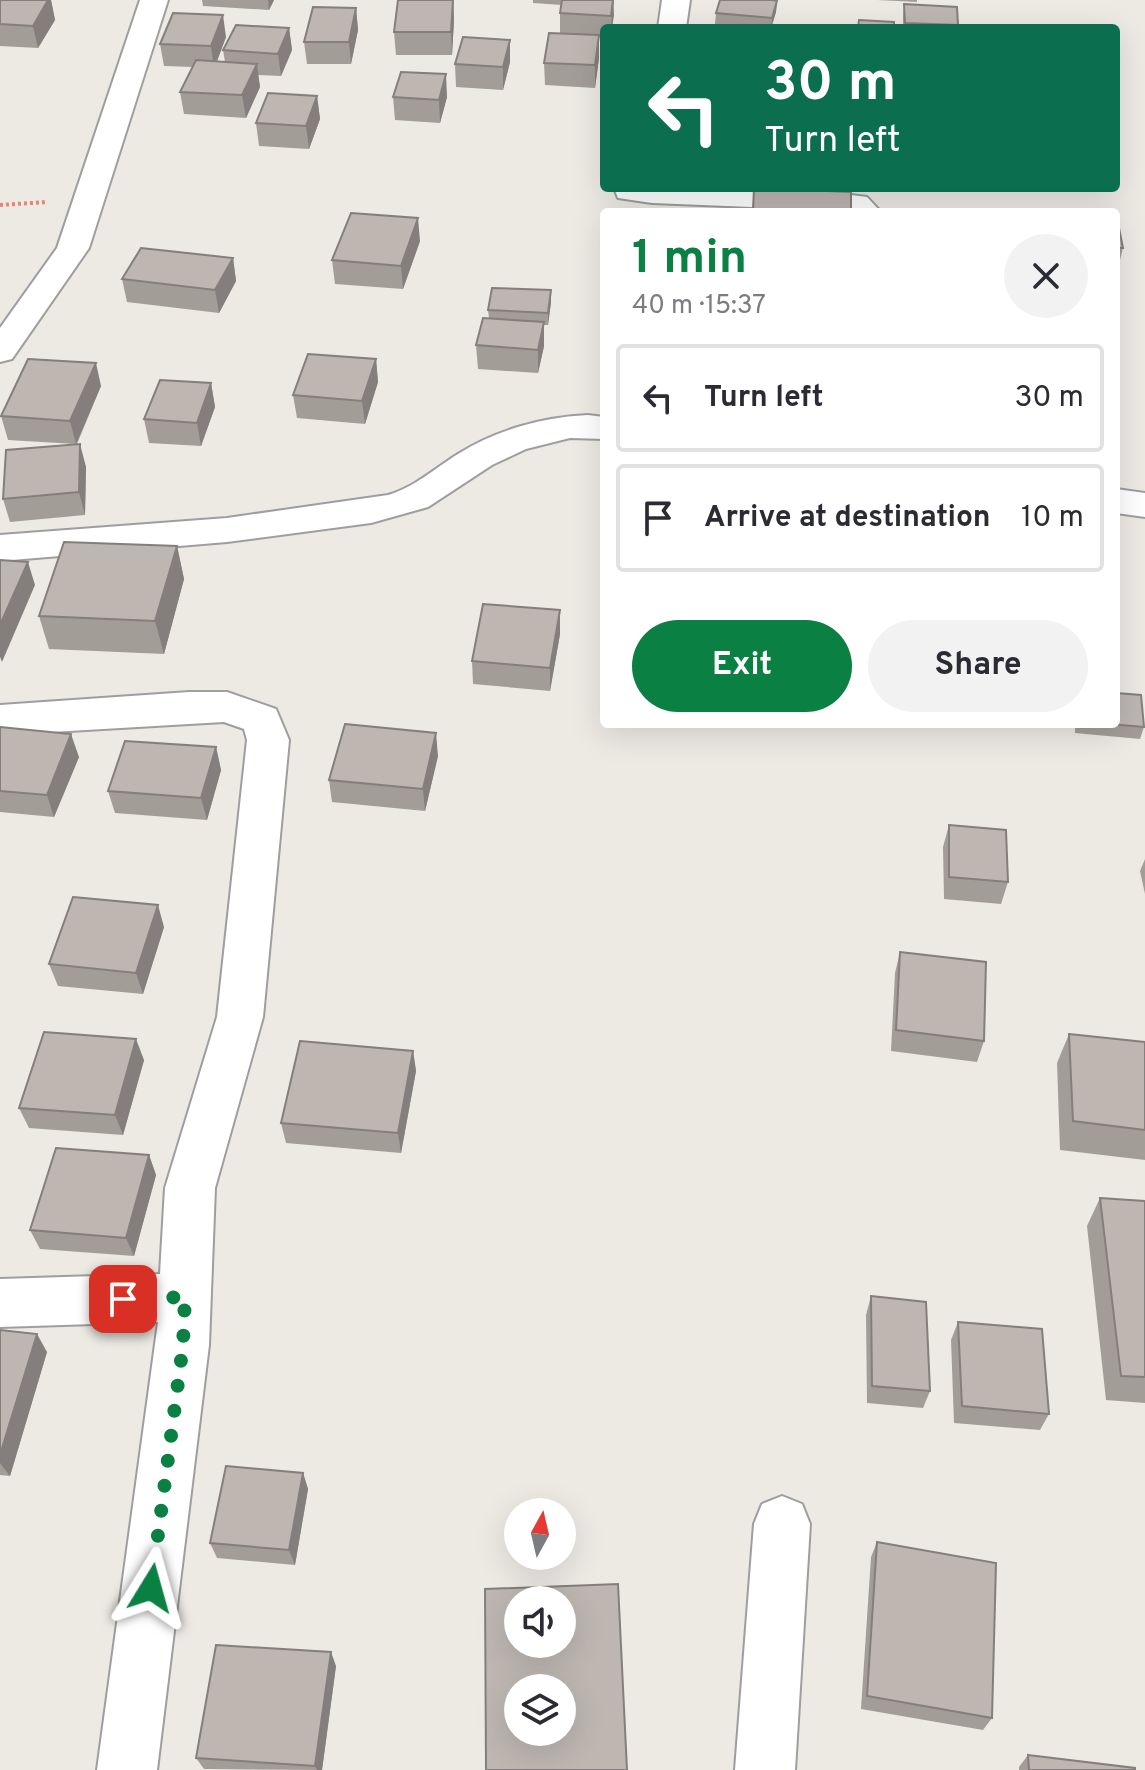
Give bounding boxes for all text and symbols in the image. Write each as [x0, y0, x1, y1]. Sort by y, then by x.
text: 30 m [764, 50, 897, 120]
icon: left [632, 56, 736, 160]
text: Turn left [764, 119, 901, 165]
text: 1 min [632, 230, 747, 290]
button: close [1004, 234, 1088, 318]
text: 40 m · 15:37 [632, 290, 766, 323]
icon: left [636, 376, 680, 420]
text: Turn left [704, 380, 824, 417]
text: 30 m [1015, 380, 1084, 417]
icon: arrive [636, 496, 680, 540]
text: Arrive at destination [704, 500, 990, 537]
text: 10 m [1021, 500, 1084, 537]
button: Exit [632, 620, 852, 712]
button: Share [868, 620, 1088, 712]
pin [89, 1265, 157, 1333]
icon: arrive [101, 1277, 145, 1321]
north arrow [504, 1498, 576, 1570]
map controls [504, 1498, 576, 1746]
position arrow [109, 1546, 193, 1630]
button: sound [504, 1586, 576, 1658]
button: layers [504, 1674, 576, 1746]

